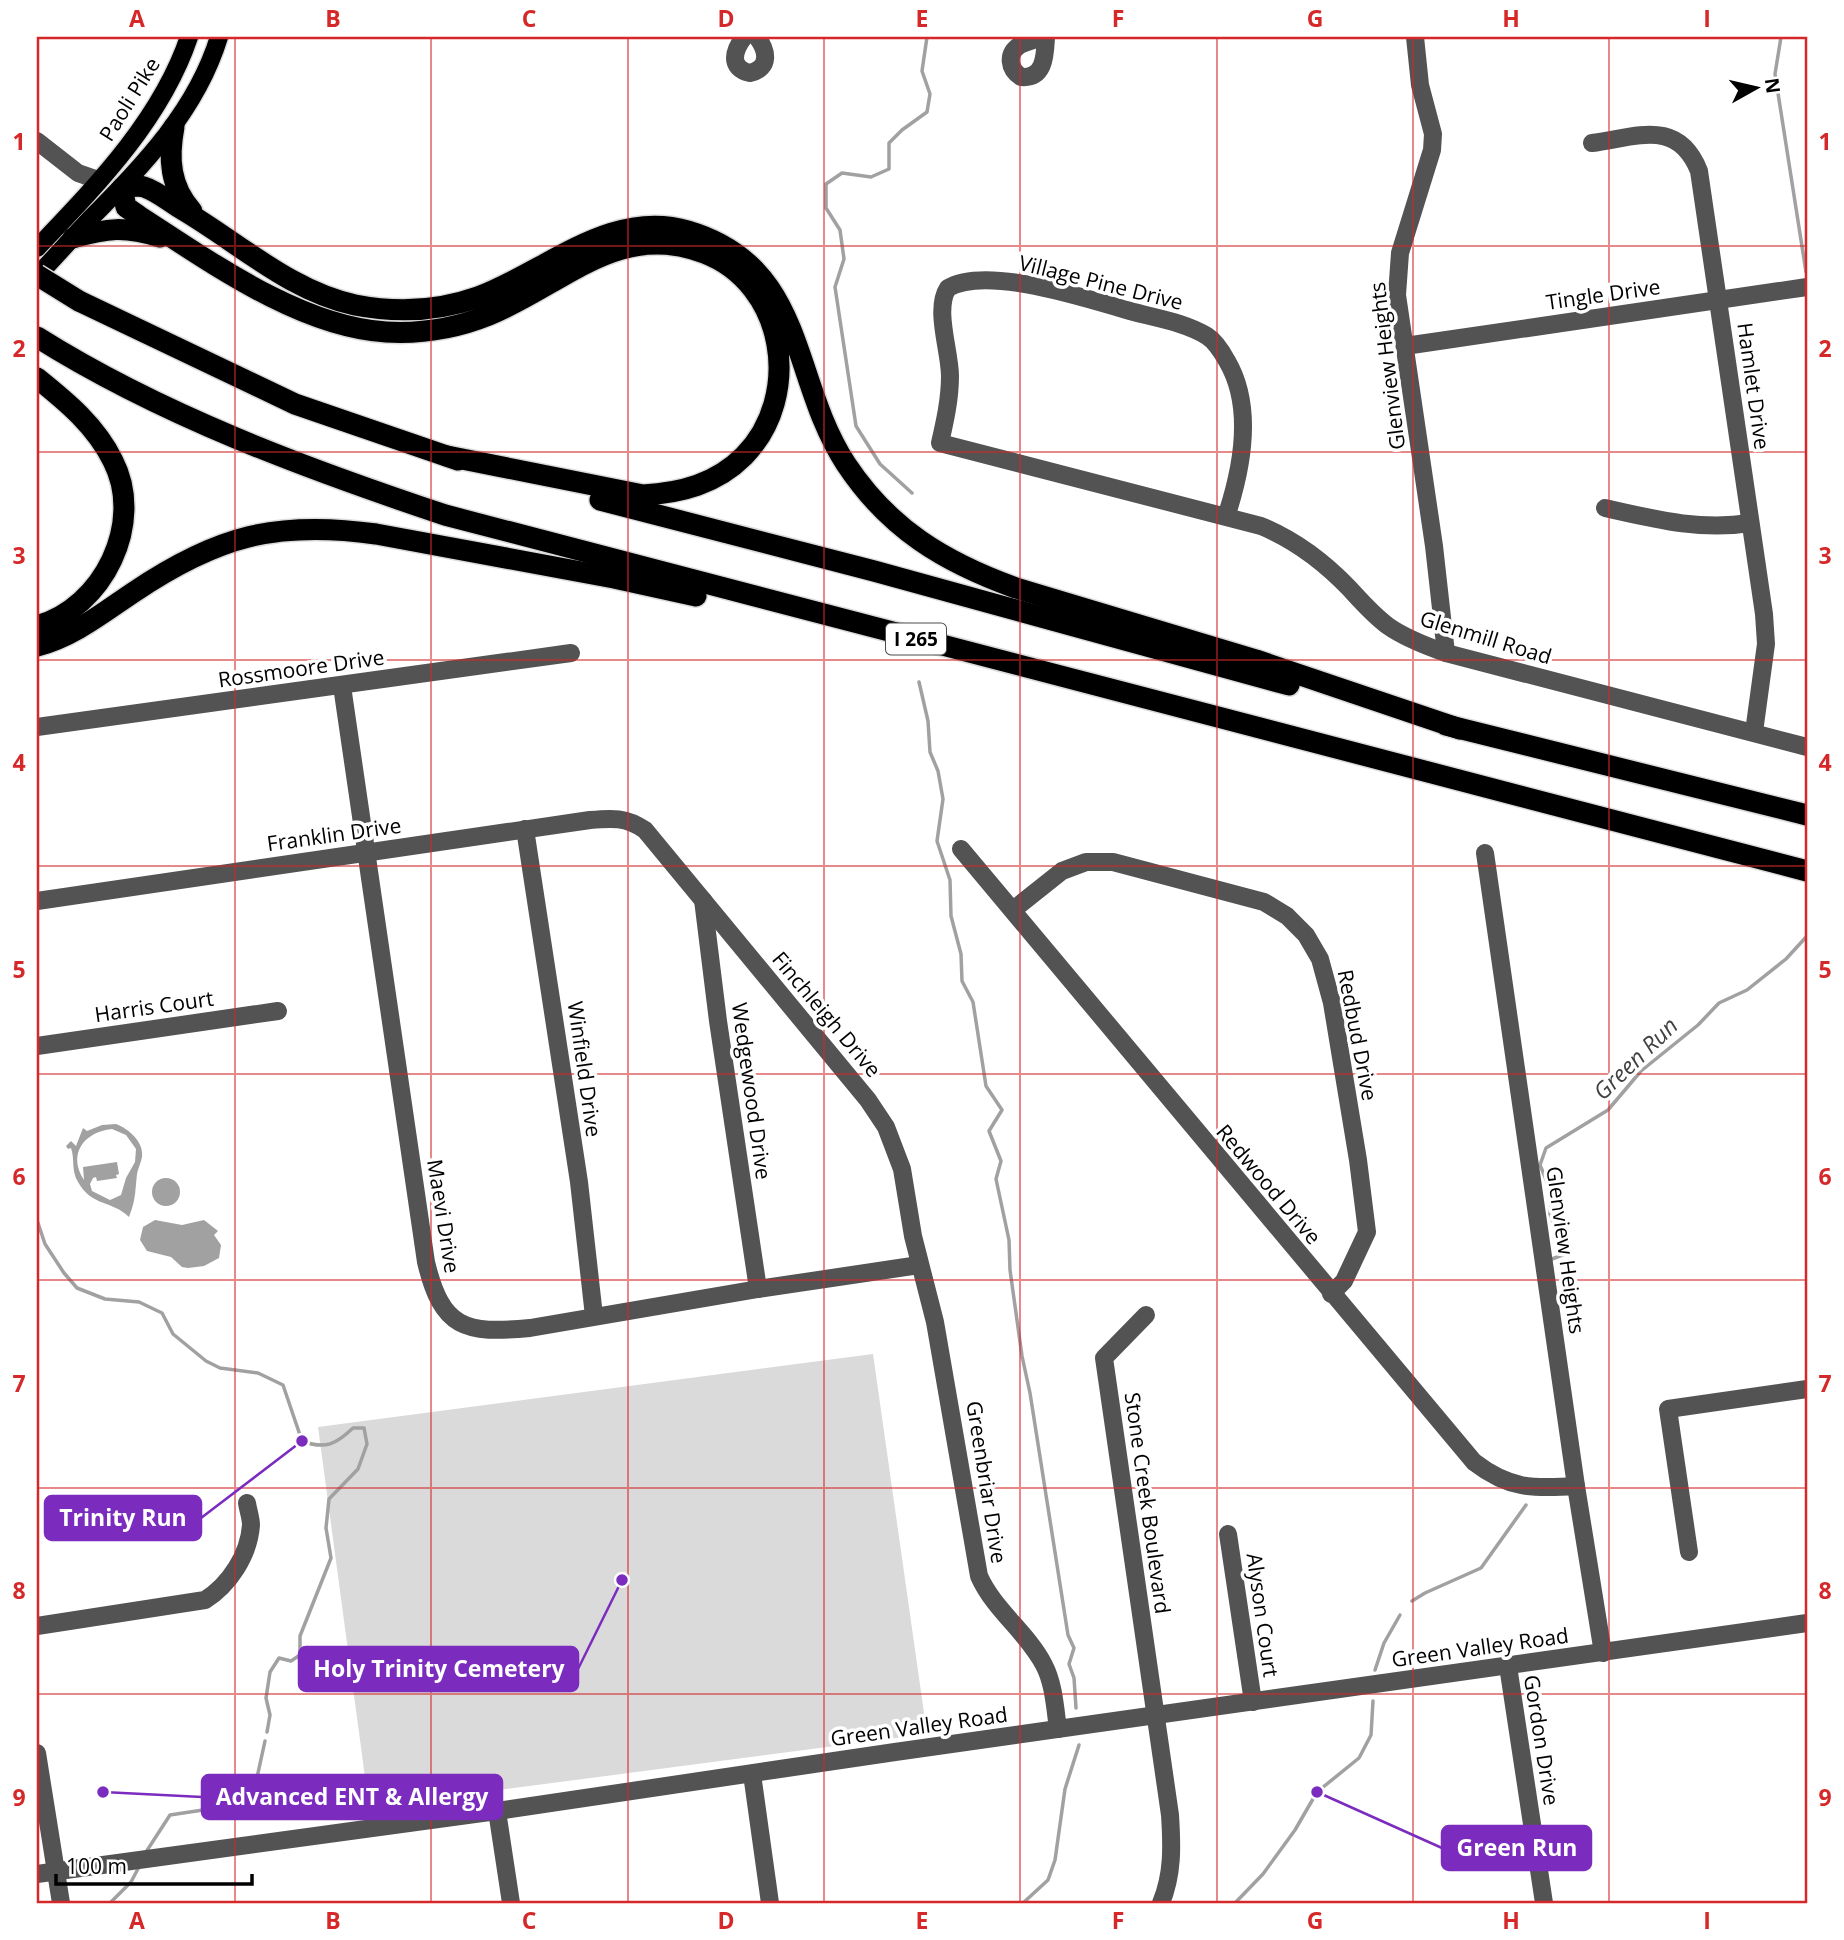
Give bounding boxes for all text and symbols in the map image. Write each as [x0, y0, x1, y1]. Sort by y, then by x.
text: A [129, 2, 145, 34]
text: B [325, 2, 341, 34]
text: C [522, 2, 536, 34]
text: D [717, 2, 735, 34]
text: E [916, 2, 928, 34]
text: F [1112, 2, 1124, 34]
text: G [1307, 2, 1323, 34]
text: H [1502, 2, 1520, 34]
text: I [1703, 2, 1711, 34]
street label: Paoli Pike [92, 52, 166, 146]
north arrow [1722, 52, 1792, 122]
text: N [1759, 76, 1787, 95]
text: 1 [12, 125, 26, 157]
text: 1 [1818, 125, 1832, 157]
street label: Village Pine Drive [1016, 248, 1186, 316]
street label: Tingle Drive [1544, 272, 1662, 316]
street label: Glenview Heights [1363, 280, 1411, 452]
street label: Hamlet Drive [1731, 321, 1777, 451]
text: 2 [12, 332, 26, 364]
text: 2 [1818, 332, 1832, 364]
text: 3 [12, 539, 26, 571]
text: 3 [1818, 539, 1832, 571]
street label: Glenmill Road [1417, 604, 1555, 670]
road number: I 265 [886, 624, 946, 654]
street label: Rossmoore Drive [216, 642, 386, 694]
text: 4 [12, 746, 26, 778]
text: 4 [1818, 746, 1832, 778]
street label: Franklin Drive [265, 811, 403, 857]
street label: Finchleigh Drive [766, 945, 888, 1083]
text: 5 [12, 953, 26, 985]
text: 5 [1818, 953, 1832, 985]
street label: Redbud Drive [1332, 967, 1384, 1103]
street label: Harris Court [93, 984, 215, 1028]
street label: Winfield Drive [562, 999, 608, 1139]
street label: Wedgewood Drive [726, 1001, 778, 1181]
water label: Green Run [1586, 1009, 1684, 1107]
street label: Redwood Drive [1210, 1118, 1328, 1250]
street label: Maevi Drive [421, 1157, 467, 1275]
text: 6 [12, 1160, 26, 1192]
text: 6 [1818, 1160, 1832, 1192]
street label: Glenview Heights [1540, 1164, 1592, 1336]
text: 7 [12, 1367, 26, 1399]
text: 7 [1818, 1367, 1832, 1399]
street label: Stone Creek Boulevard [1119, 1390, 1177, 1616]
street label: Greenbriar Drive [960, 1399, 1014, 1565]
callout: Trinity Run [45, 1496, 201, 1540]
text: Trinity Run [59, 1501, 187, 1533]
street label: Alyson Court [1240, 1551, 1286, 1679]
text: 8 [12, 1574, 26, 1606]
text: 8 [1818, 1574, 1832, 1606]
street label: Green Valley Road [1390, 1621, 1570, 1673]
callout: Holy Trinity Cemetery [299, 1647, 578, 1691]
text: Holy Trinity Cemetery [313, 1652, 566, 1684]
street label: Gordon Drive [1518, 1673, 1566, 1807]
street label: Green Valley Road [829, 1700, 1009, 1752]
callout: Advanced ENT & Allergy [202, 1775, 502, 1819]
text: Advanced ENT & Allergy [216, 1780, 489, 1812]
text: 9 [12, 1781, 26, 1813]
text: 9 [1818, 1781, 1832, 1813]
callout: Green Run [1442, 1826, 1591, 1870]
text: Green Run [1457, 1831, 1577, 1863]
scale bar [56, 1842, 252, 1886]
text: 100 m [66, 1852, 127, 1880]
text: A [129, 1904, 145, 1936]
text: B [325, 1904, 341, 1936]
text: C [522, 1904, 536, 1936]
text: D [717, 1904, 735, 1936]
text: E [916, 1904, 928, 1936]
text: F [1112, 1904, 1124, 1936]
text: G [1307, 1904, 1323, 1936]
text: H [1502, 1904, 1520, 1936]
text: I [1703, 1904, 1711, 1936]

